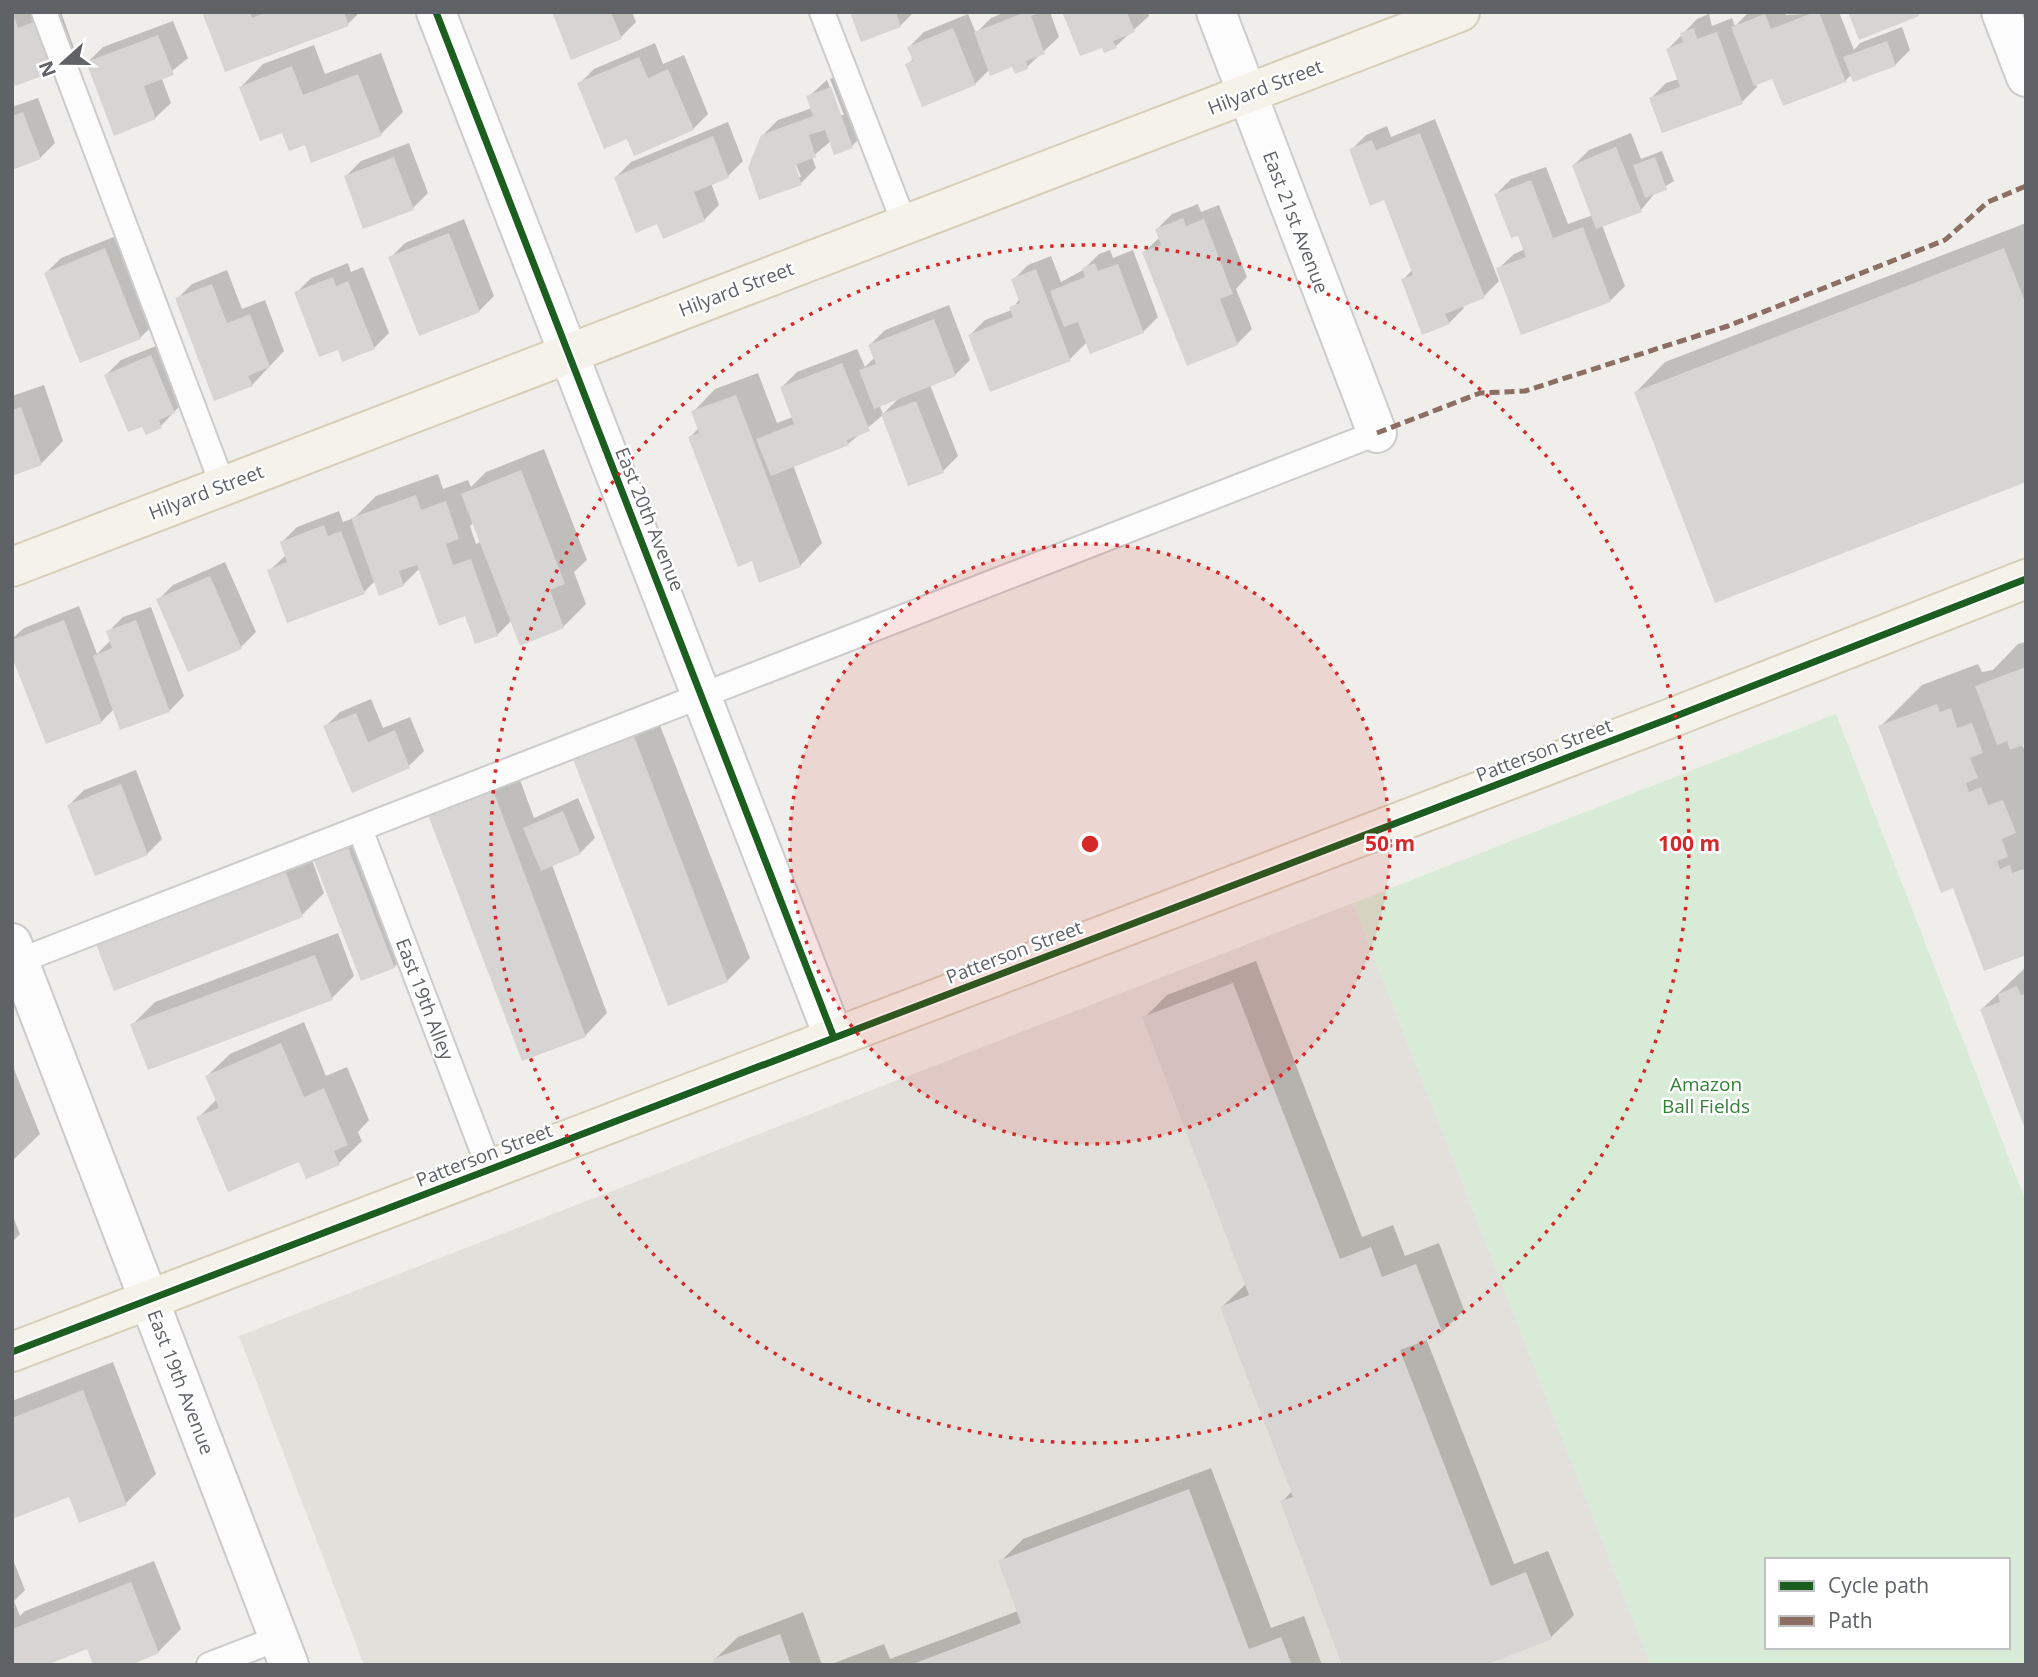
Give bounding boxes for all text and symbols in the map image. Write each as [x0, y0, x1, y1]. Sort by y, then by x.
north arrow [28, 28, 98, 98]
street label: Hilyard Street [1204, 53, 1326, 121]
text: N [32, 57, 62, 81]
street label: East 21st Avenue [1257, 147, 1335, 297]
street label: Hilyard Street [675, 255, 797, 323]
street label: East 20th Avenue [609, 443, 691, 595]
street label: Hilyard Street [145, 458, 267, 526]
street label: Patterson Street [1472, 712, 1616, 788]
text: 50 m [1365, 829, 1415, 857]
text: 100 m [1658, 829, 1720, 857]
centre of rings [1078, 832, 1102, 856]
street label: Patterson Street [942, 914, 1086, 990]
street label: East 19th Alley [390, 934, 460, 1064]
park label: Amazon Ball Fields [1662, 1071, 1750, 1119]
street label: Patterson Street [412, 1117, 556, 1193]
street label: East 19th Avenue [141, 1306, 221, 1458]
legend [1765, 1558, 2010, 1649]
text: Cycle path [1828, 1571, 1929, 1599]
text: Path [1828, 1606, 1873, 1634]

